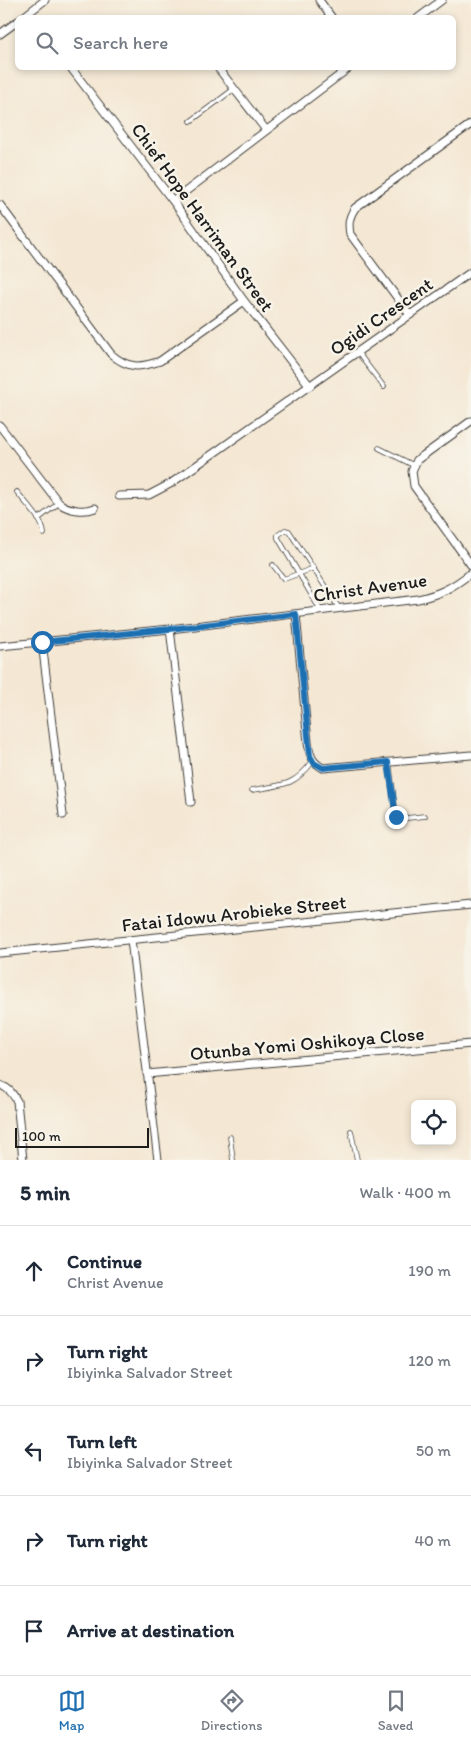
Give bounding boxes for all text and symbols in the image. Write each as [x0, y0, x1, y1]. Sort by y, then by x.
search box [15, 15, 456, 70]
icon: search [33, 29, 61, 57]
text: Search here [73, 31, 168, 54]
street label: Chief Hope Harriman Street [126, 118, 279, 316]
street label: Ogidi Crescent [325, 272, 437, 360]
street label: Christ Avenue [312, 568, 429, 607]
route start [31, 631, 54, 654]
route end [385, 806, 408, 829]
street label: Fatai Idowu Arobieke Street [121, 890, 347, 937]
street label: Otunba Yomi Oshikoya Close [189, 1022, 425, 1065]
map controls [411, 1100, 456, 1145]
button: locate [411, 1100, 456, 1145]
scale bar [15, 1125, 149, 1148]
text: 100 m [22, 1128, 61, 1145]
text: 5 min [20, 1180, 70, 1205]
text: Walk · 400 m [359, 1183, 451, 1202]
text: Continue [67, 1250, 142, 1273]
icon: ahead [20, 1257, 48, 1285]
text: 190 m [408, 1261, 451, 1280]
text: Christ Avenue [67, 1273, 164, 1292]
text: Turn right [67, 1340, 148, 1363]
icon: right [20, 1347, 48, 1375]
text: 120 m [408, 1351, 451, 1370]
text: Ibiyinka Salvador Street [67, 1363, 233, 1382]
text: Turn left [67, 1430, 137, 1453]
icon: left [20, 1437, 48, 1465]
text: 50 m [416, 1441, 451, 1460]
text: Ibiyinka Salvador Street [67, 1453, 233, 1472]
icon: right [20, 1527, 48, 1555]
text: Turn right [67, 1529, 148, 1552]
text: 40 m [414, 1531, 451, 1550]
icon: arrive [20, 1617, 48, 1645]
text: Arrive at destination [67, 1619, 234, 1642]
tab: Map [58, 1687, 86, 1734]
tab: Directions [201, 1687, 262, 1734]
tab: Saved [378, 1687, 413, 1734]

